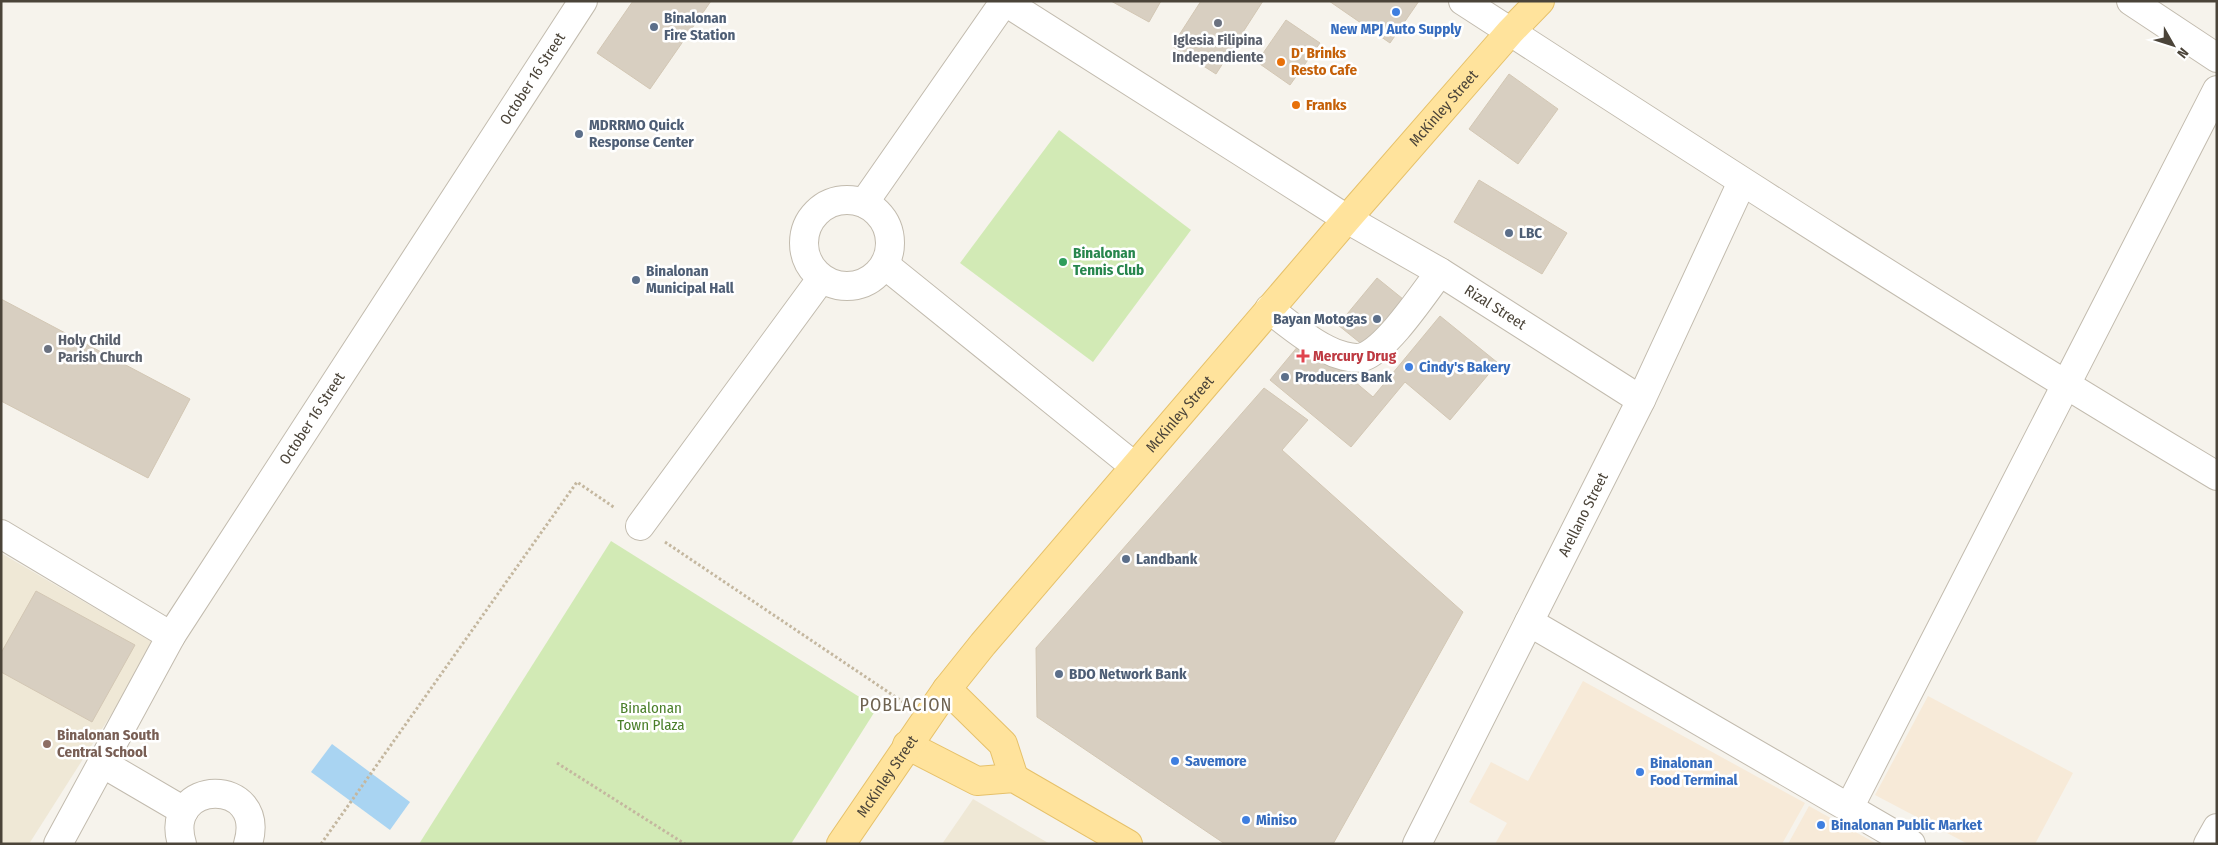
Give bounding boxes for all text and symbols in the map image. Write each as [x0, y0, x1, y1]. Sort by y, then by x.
marker: New MPJ Auto Supply [1390, 6, 1402, 18]
place label: Binalonan Fire Station [664, 9, 735, 44]
marker: Iglesia Filipina Independiente [1212, 17, 1224, 29]
place label: New MPJ Auto Supply [1331, 20, 1462, 38]
north arrow [2148, 20, 2198, 70]
marker: Binalonan Fire Station [648, 21, 660, 33]
street label: October 16 Street [496, 29, 569, 128]
place label: Iglesia Filipina Independiente [1172, 31, 1264, 66]
place label: D' Brinks Resto Cafe [1291, 44, 1357, 79]
text: N [2173, 44, 2192, 61]
marker: D' Brinks Resto Cafe [1275, 56, 1287, 68]
street label: McKinley Street [1406, 66, 1482, 150]
place label: Franks [1306, 96, 1347, 114]
marker: Franks [1290, 99, 1302, 111]
place label: MDRRMO Quick Response Center [589, 116, 694, 151]
marker: MDRRMO Quick Response Center [573, 128, 585, 140]
place label: LBC [1519, 224, 1542, 242]
marker: LBC [1503, 227, 1515, 239]
place label: Binalonan Tennis Club [1073, 244, 1144, 279]
marker: Binalonan Tennis Club [1057, 256, 1069, 268]
place label: Binalonan Municipal Hall [646, 262, 735, 297]
marker: Binalonan Municipal Hall [630, 274, 642, 286]
street label: Rizal Street [1461, 281, 1529, 333]
place label: Bayan Motogas [1273, 310, 1367, 328]
marker: Bayan Motogas [1371, 313, 1383, 325]
place label: Holy Child Parish Church [58, 331, 143, 366]
marker: Holy Child Parish Church [42, 343, 54, 355]
place label: Mercury Drug [1313, 347, 1397, 365]
marker: Mercury Drug [1297, 350, 1309, 362]
place label: Cindy's Bakery [1419, 358, 1511, 376]
marker: Cindy's Bakery [1403, 361, 1415, 373]
place label: Producers Bank [1295, 368, 1392, 386]
street label: October 16 Street [276, 369, 349, 468]
marker: Producers Bank [1279, 371, 1291, 383]
street label: McKinley Street [1142, 372, 1218, 456]
street label: Arellano Street [1555, 470, 1612, 560]
place label: Landbank [1136, 550, 1198, 568]
marker: Landbank [1120, 553, 1132, 565]
place label: BDO Network Bank [1069, 665, 1187, 683]
marker: BDO Network Bank [1053, 668, 1065, 680]
district label: POBLACION [860, 694, 952, 716]
park label: Binalonan Town Plaza [617, 699, 685, 734]
place label: Binalonan South Central School [57, 726, 160, 761]
street label: McKinley Street [853, 732, 922, 821]
marker: Binalonan South Central School [41, 738, 53, 750]
place label: Savemore [1185, 752, 1247, 770]
place label: Binalonan Food Terminal [1650, 754, 1739, 789]
marker: Savemore [1169, 755, 1181, 767]
marker: Binalonan Food Terminal [1634, 766, 1646, 778]
place label: Miniso [1256, 811, 1297, 829]
marker: Miniso [1240, 814, 1252, 826]
place label: Binalonan Public Market [1831, 816, 1983, 834]
marker: Binalonan Public Market [1815, 819, 1827, 831]

